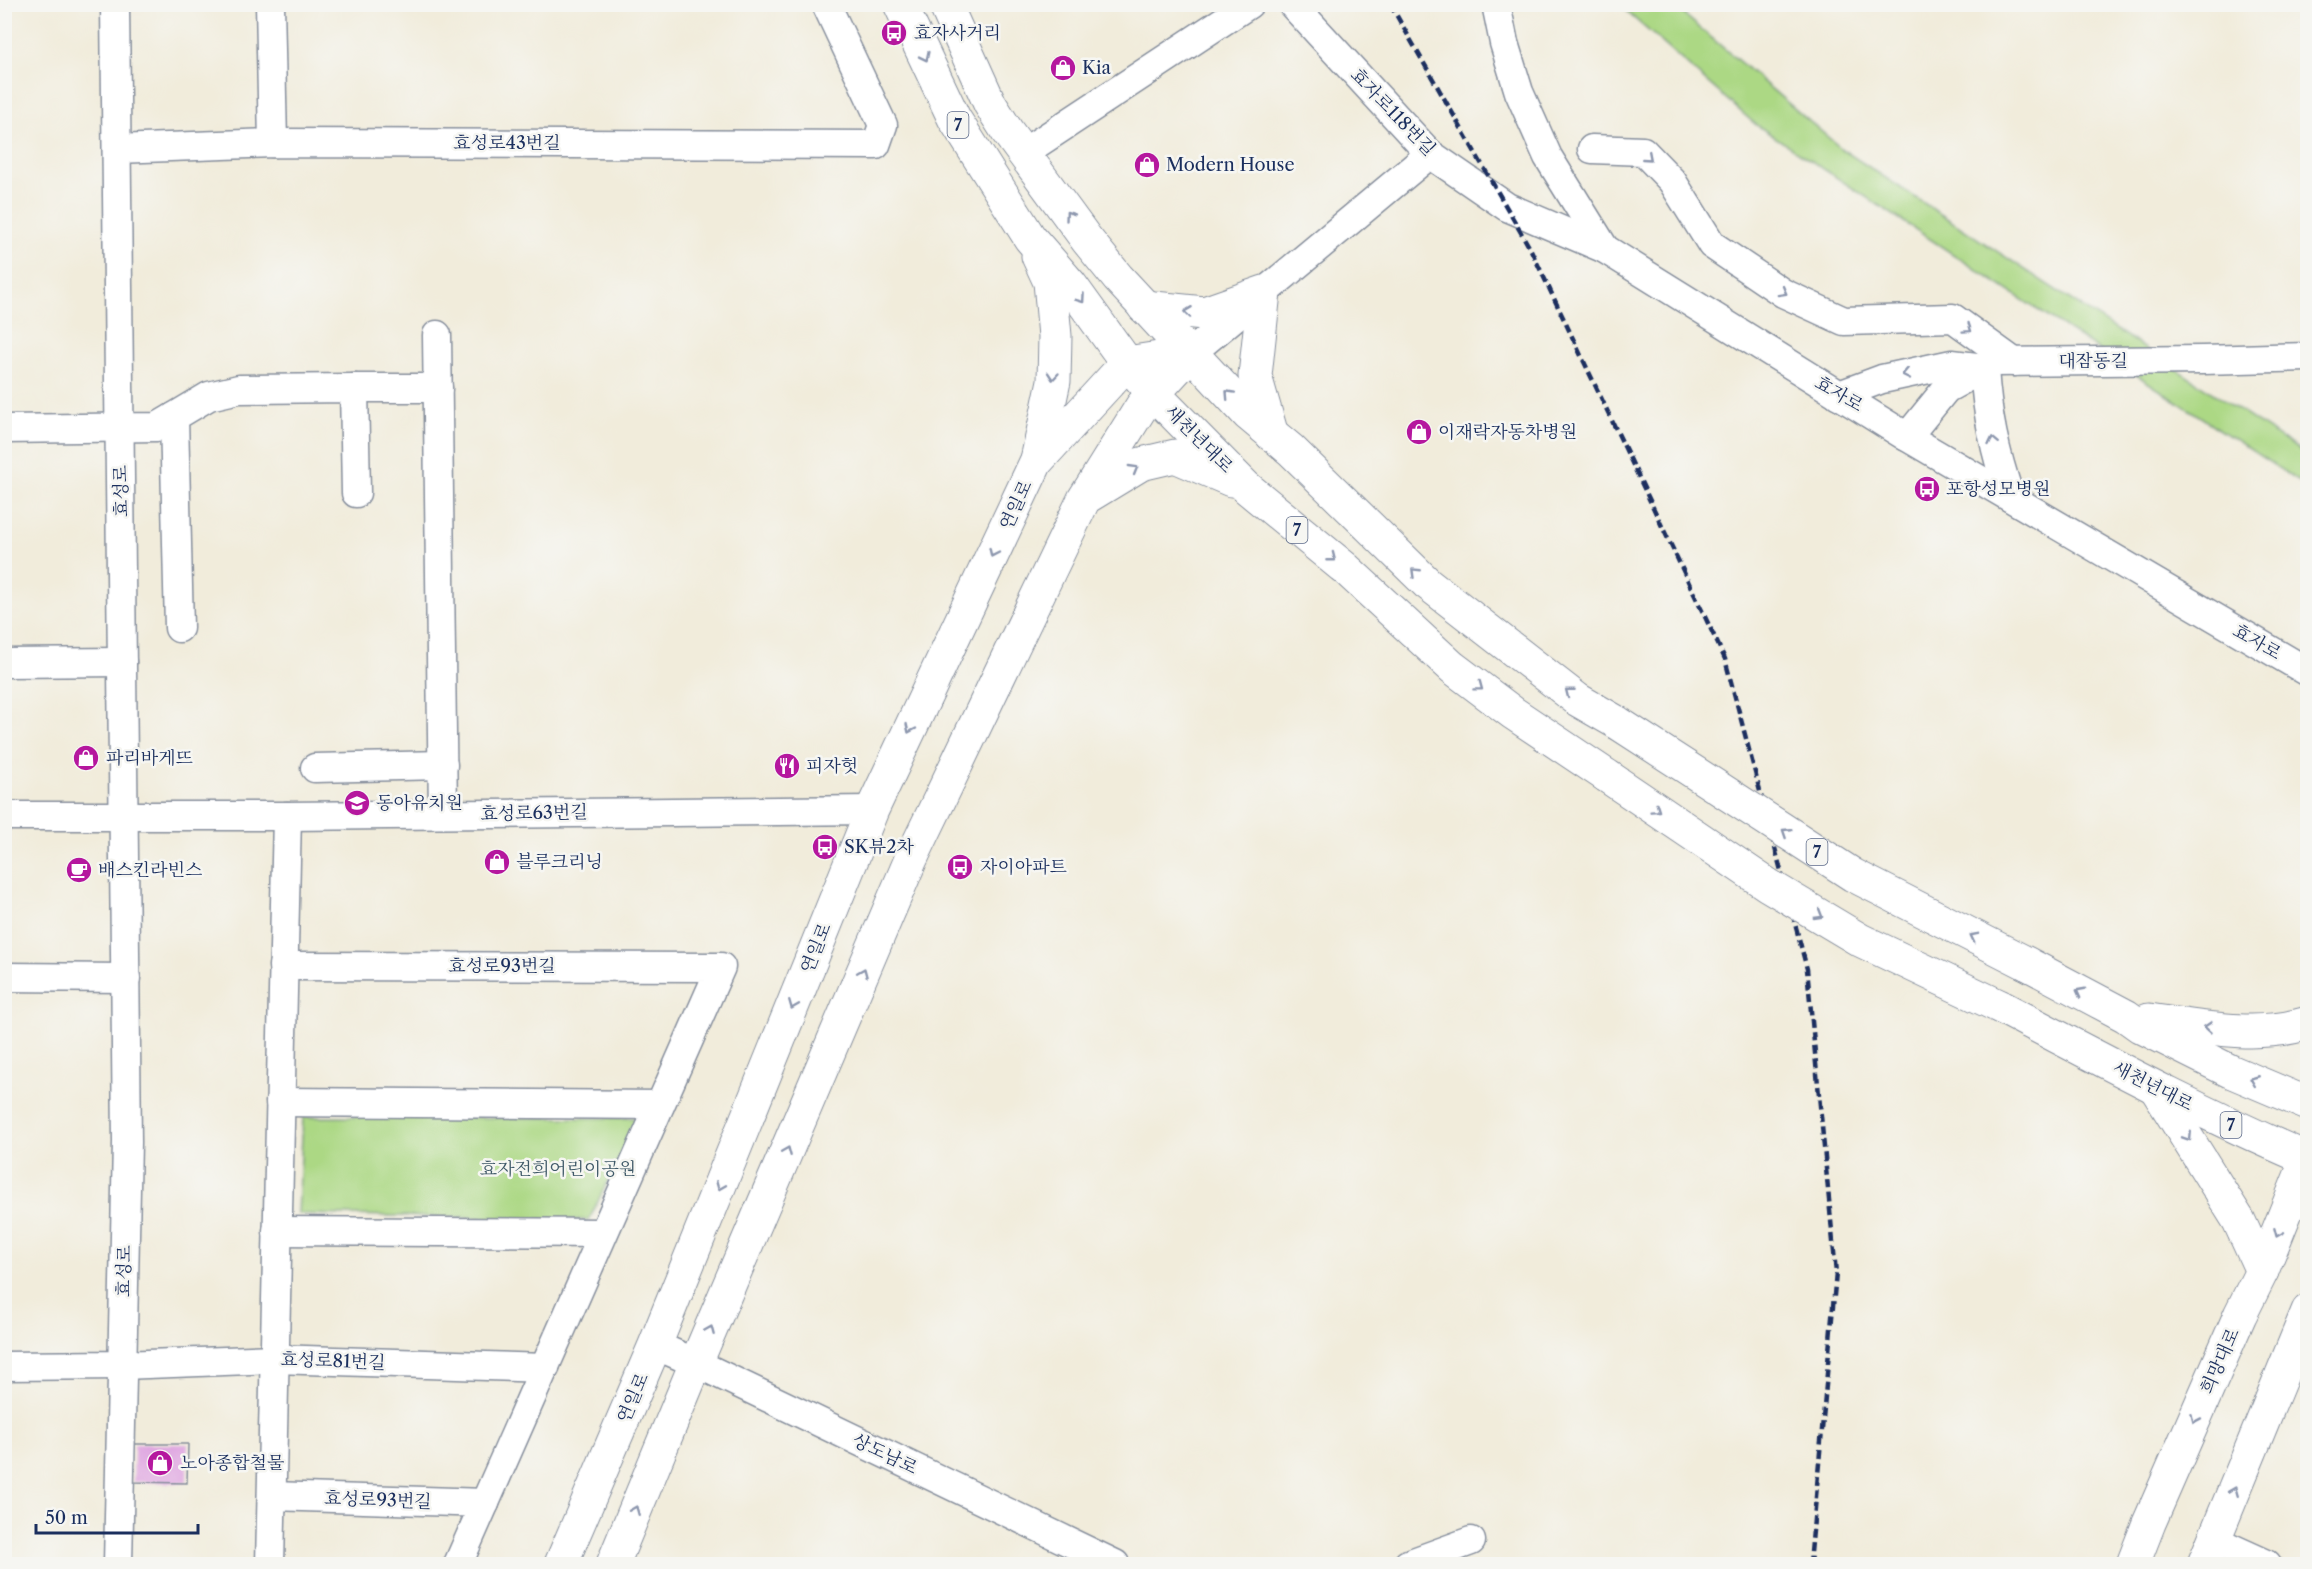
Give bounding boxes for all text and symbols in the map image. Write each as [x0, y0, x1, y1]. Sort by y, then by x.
bus stop icon: 효자사거리 [879, 18, 909, 48]
place label: 효자사거리 [914, 22, 1001, 44]
one-way arrow [918, 51, 930, 62]
shop icon: Kia [1048, 53, 1078, 83]
place label: Kia [1082, 57, 1111, 79]
street label: 효자로118번길 [1346, 64, 1440, 160]
road number: 7 [948, 112, 968, 138]
street label: 효성로43번길 [453, 132, 561, 154]
shop icon: Modern House [1132, 150, 1162, 180]
one-way arrow [1641, 150, 1652, 161]
place label: Modern House [1166, 154, 1295, 176]
one-way arrow [1065, 211, 1076, 222]
one-way arrow [1777, 285, 1787, 296]
one-way arrow [1074, 292, 1085, 303]
one-way arrow [1183, 306, 1193, 318]
one-way arrow [1961, 322, 1972, 333]
street label: 대잠동길 [2058, 350, 2128, 372]
one-way arrow [1901, 366, 1911, 379]
one-way arrow [1047, 371, 1060, 380]
street label: 효자로 [1811, 371, 1867, 417]
one-way arrow [1225, 390, 1236, 401]
street label: 새천년대로 [1160, 400, 1238, 478]
shop icon: 이재락자동차병원 [1404, 417, 1434, 447]
place label: 이재락자동차병원 [1438, 421, 1577, 443]
one-way arrow [1987, 437, 2000, 447]
one-way arrow [1128, 464, 1138, 476]
street label: 효성로 [110, 465, 132, 517]
bus stop icon: 포항성모병원 [1912, 474, 1942, 504]
street label: 연일로 [995, 477, 1037, 533]
place label: 포항성모병원 [1946, 478, 2050, 500]
road number: 7 [1286, 517, 1308, 543]
one-way arrow [989, 546, 1001, 557]
one-way arrow [1325, 551, 1336, 562]
one-way arrow [1412, 568, 1423, 579]
street label: 효자로 [2229, 619, 2285, 665]
one-way arrow [1472, 680, 1483, 691]
one-way arrow [1564, 689, 1575, 700]
one-way arrow [906, 723, 918, 734]
shop icon: 파리바게뜨 [71, 743, 101, 773]
place label: 파리바게뜨 [106, 747, 194, 769]
restaurant icon: 피자헛 [772, 751, 802, 781]
place label: 피자헛 [806, 755, 858, 777]
school or university icon: 동아유치원 [342, 788, 372, 818]
place label: 동아유치원 [376, 792, 463, 814]
street label: 효성로63번길 [480, 801, 588, 825]
one-way arrow [1649, 802, 1660, 813]
one-way arrow [1782, 827, 1792, 839]
bus stop icon: SK뷰2차 [810, 832, 840, 862]
place label: SK뷰2차 [844, 836, 915, 858]
road number: 7 [1806, 839, 1828, 865]
shop icon: 블루크리닝 [482, 847, 512, 877]
place label: 블루크리닝 [516, 851, 603, 873]
bus stop icon: 자이아파트 [945, 852, 975, 882]
cafe icon: 배스킨라빈스 [64, 855, 94, 885]
place label: 자이아파트 [980, 856, 1068, 878]
place label: 배스킨라빈스 [98, 859, 203, 881]
one-way arrow [1813, 908, 1823, 920]
street label: 연일로 [796, 920, 836, 976]
one-way arrow [1970, 933, 1980, 944]
street label: 효성로93번길 [448, 955, 556, 977]
one-way arrow [856, 967, 868, 978]
one-way arrow [2076, 988, 2087, 999]
one-way arrow [788, 999, 800, 1010]
one-way arrow [2203, 1021, 2212, 1034]
street label: 새천년대로 [2109, 1056, 2197, 1116]
one-way arrow [2249, 1075, 2260, 1087]
road number: 7 [2220, 1112, 2242, 1138]
one-way arrow [2180, 1131, 2192, 1141]
one-way arrow [780, 1146, 792, 1157]
park label: 효자전희어린이공원 [480, 1158, 636, 1180]
one-way arrow [715, 1180, 727, 1191]
one-way arrow [2273, 1227, 2285, 1238]
street label: 효성로 [113, 1245, 135, 1297]
street label: 희망대로 [2196, 1325, 2244, 1397]
one-way arrow [703, 1326, 715, 1337]
street label: 효성로81번길 [280, 1348, 386, 1374]
street label: 연일로 [613, 1370, 653, 1426]
one-way arrow [2190, 1413, 2202, 1424]
street label: 상도남로 [849, 1429, 921, 1479]
shop icon: 노아종합철물 [145, 1448, 175, 1478]
place label: 노아종합철물 [180, 1452, 285, 1474]
one-way arrow [2227, 1486, 2239, 1497]
street label: 효성로93번길 [324, 1487, 432, 1513]
scale bar [36, 1497, 198, 1535]
one-way arrow [628, 1506, 640, 1517]
text: 50 m [45, 1507, 88, 1529]

